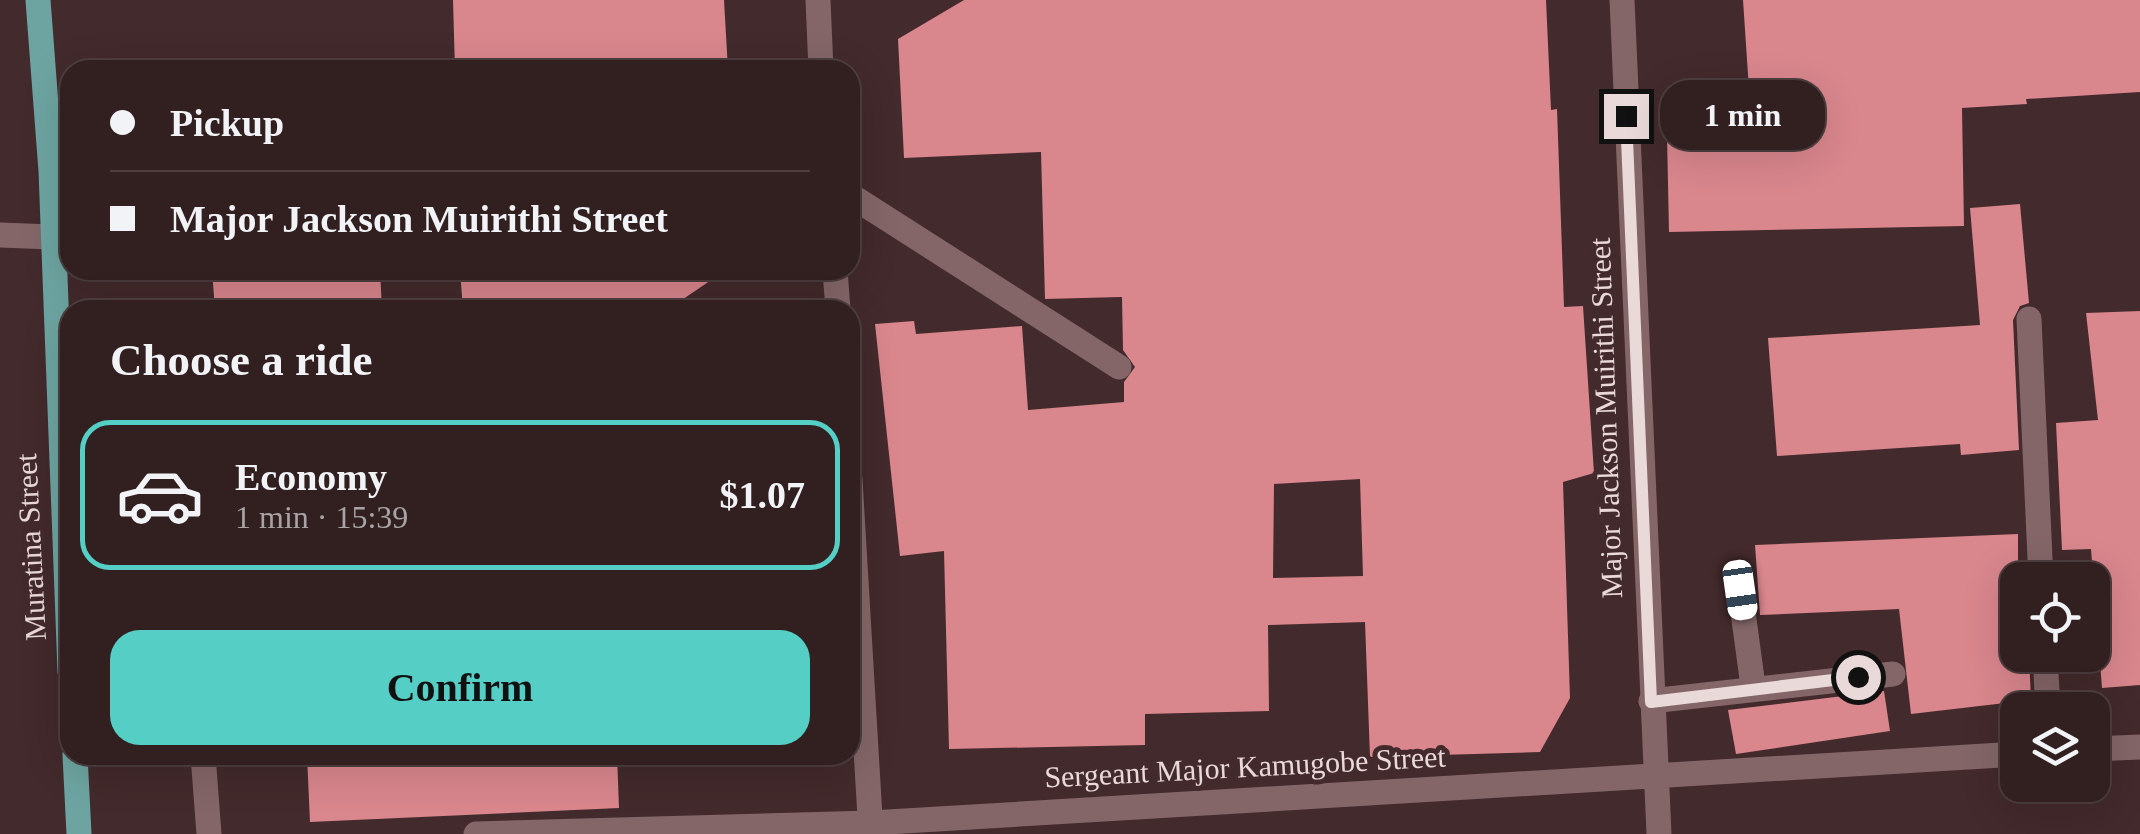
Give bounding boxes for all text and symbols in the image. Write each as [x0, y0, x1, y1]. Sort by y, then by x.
callout: 1 min [1661, 81, 1826, 151]
route end [1604, 94, 1649, 139]
text: 1 min [1704, 97, 1781, 133]
text: Pickup [170, 102, 284, 144]
text: Major Jackson Muirithi Street [170, 198, 668, 240]
street label: Major Jackson Muirithi Street [1583, 237, 1628, 599]
text: Choose a ride [110, 335, 373, 385]
icon: car [115, 450, 205, 540]
street label: Muratina Street [9, 452, 52, 641]
text: Economy [235, 456, 387, 498]
text: $1.07 [720, 474, 805, 516]
text: 1 min · 15:39 [235, 499, 408, 535]
car [1721, 558, 1759, 622]
map controls [2000, 562, 2110, 802]
button: locate [2000, 562, 2110, 672]
button: Confirm [110, 630, 810, 745]
route start [1836, 655, 1881, 700]
button: layers [2000, 692, 2110, 802]
street label: Sergeant Major Kamugobe Street [1043, 739, 1447, 793]

